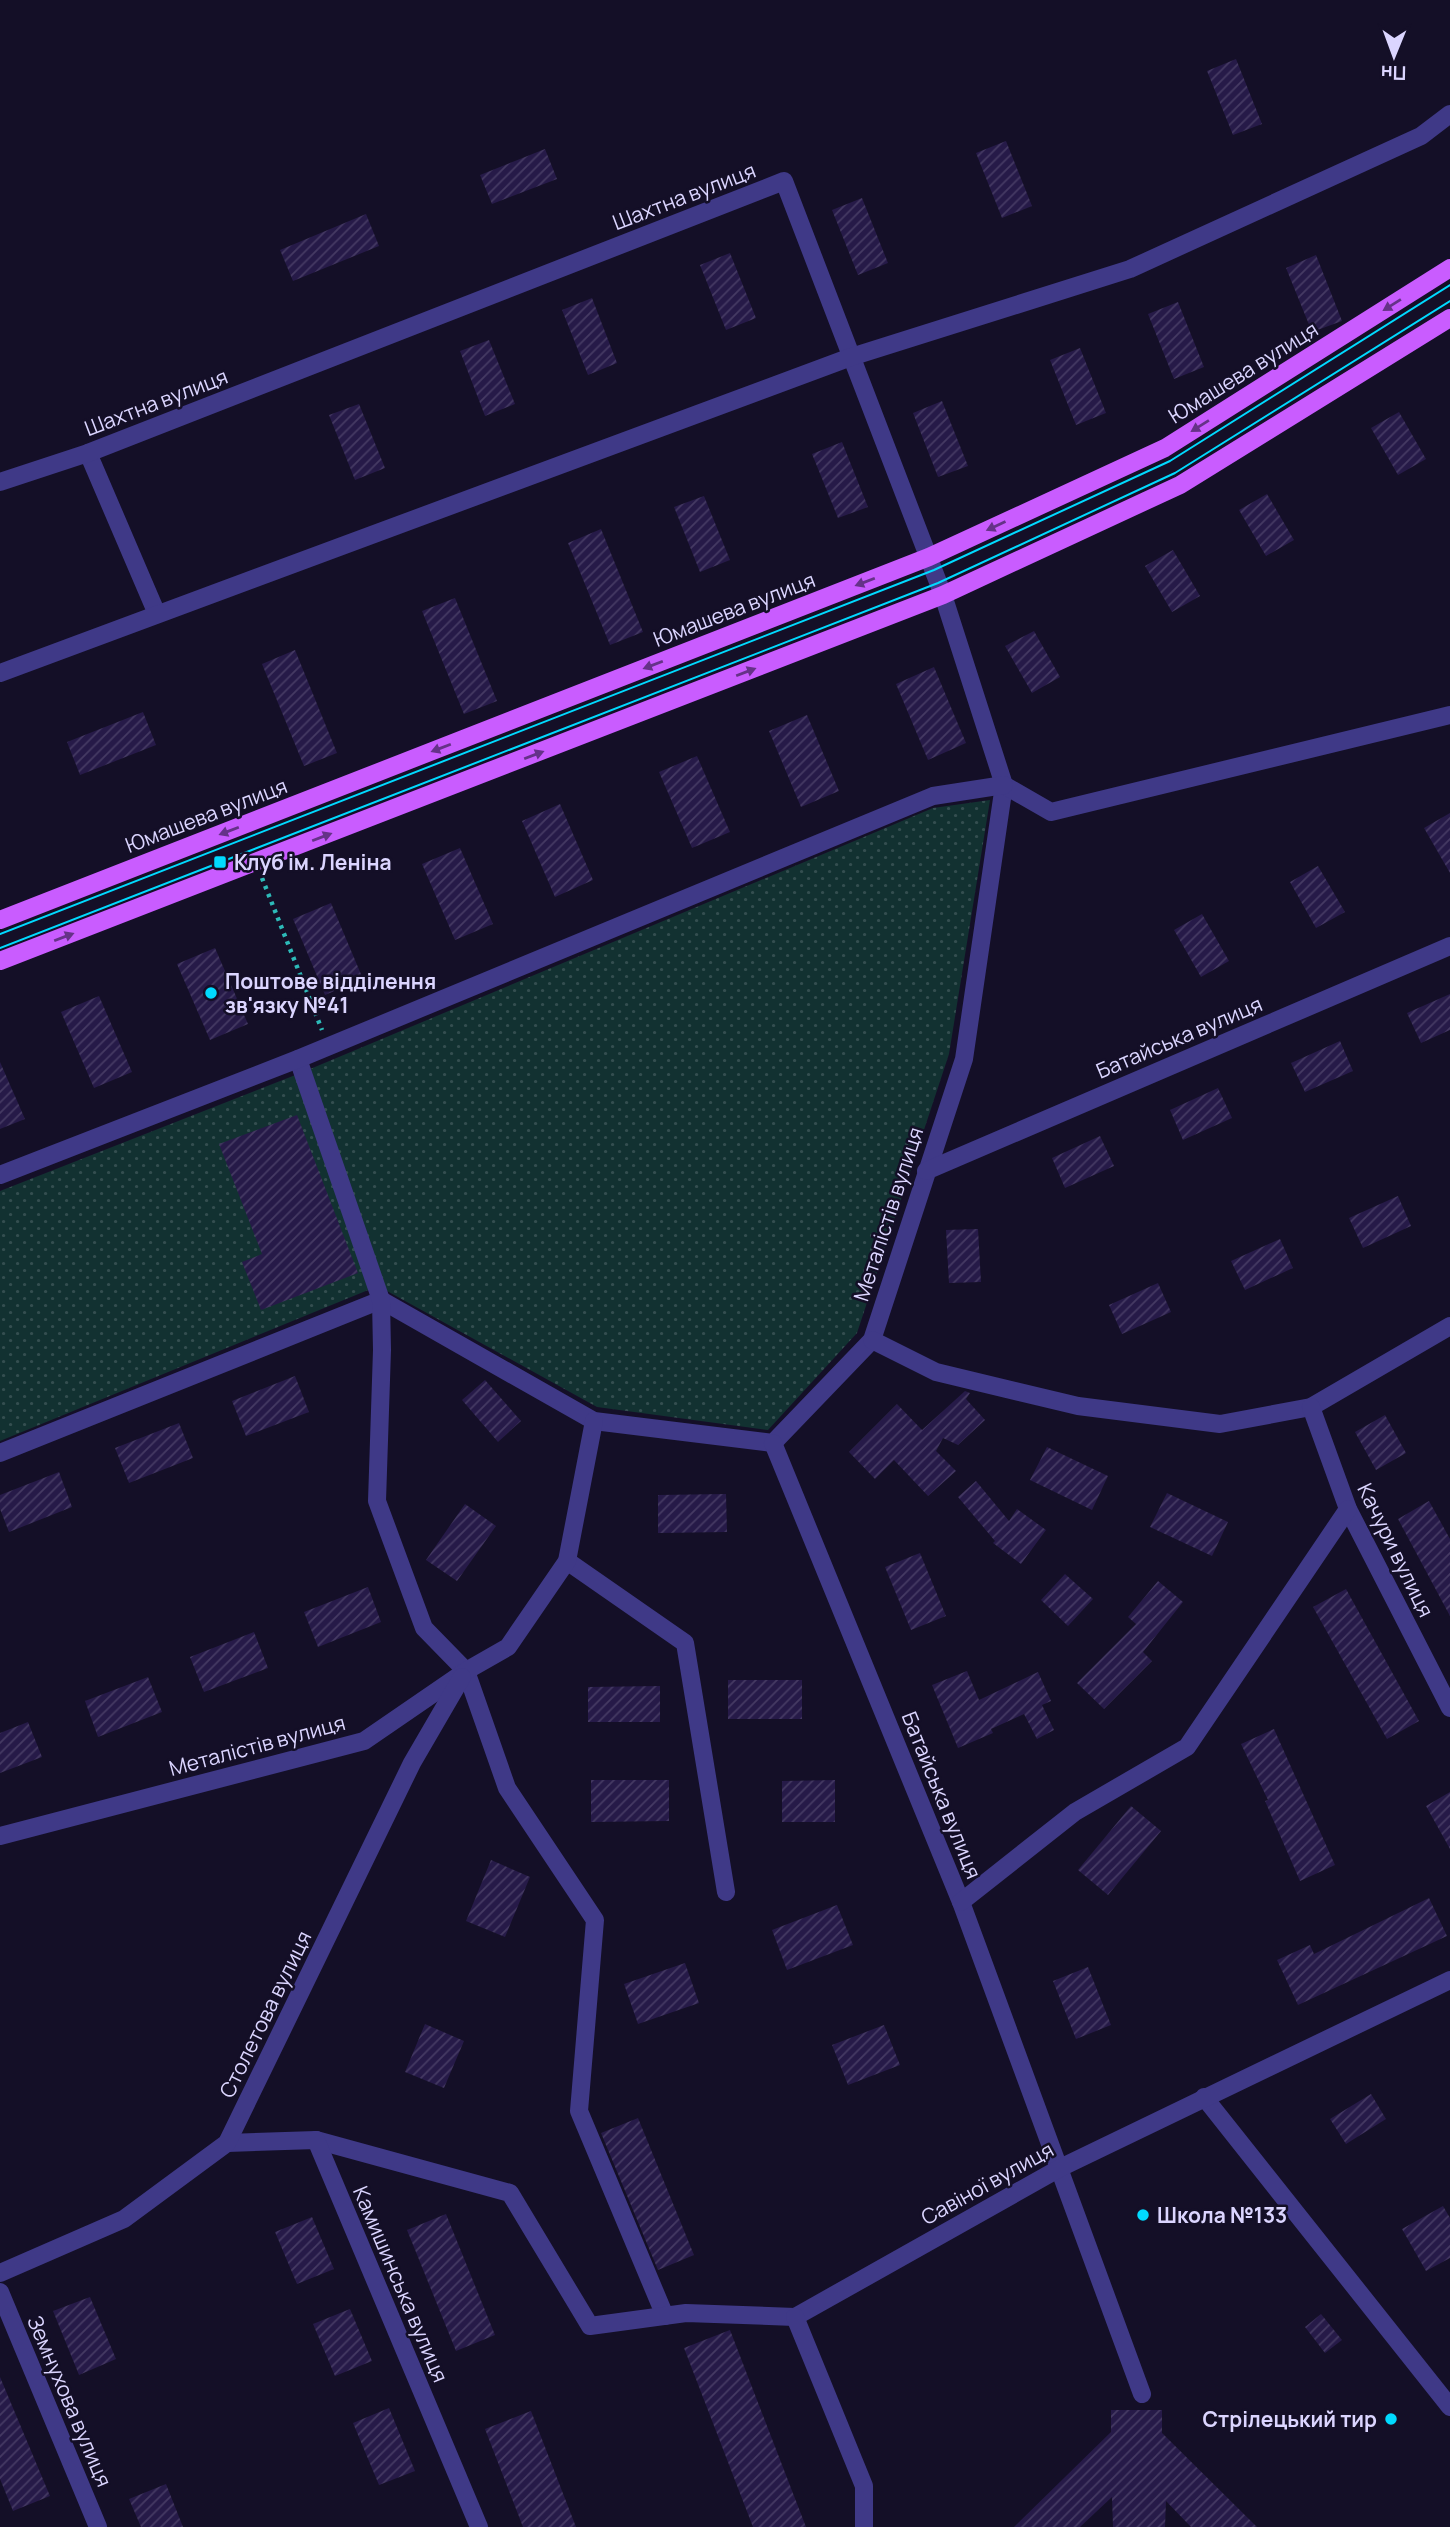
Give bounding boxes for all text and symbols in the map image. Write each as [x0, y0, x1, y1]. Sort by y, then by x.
north arrow [1359, 21, 1429, 91]
text: Пн [1381, 60, 1407, 86]
street label: Шахтна вулиця [608, 156, 760, 236]
one-way arrow [1383, 298, 1402, 311]
street label: Юмашева вулиця [1163, 315, 1323, 429]
street label: Шахтна вулиця [80, 362, 232, 442]
one-way arrow [1190, 419, 1209, 432]
one-way arrow [986, 520, 1006, 532]
street label: Юмашева вулиця [649, 565, 819, 653]
one-way arrow [854, 577, 875, 588]
one-way arrow [643, 659, 664, 670]
one-way arrow [735, 667, 756, 678]
one-way arrow [431, 742, 452, 753]
one-way arrow [523, 749, 544, 760]
street label: Юмашева вулиця [121, 771, 291, 859]
one-way arrow [219, 825, 240, 836]
one-way arrow [311, 832, 332, 843]
place label: Клуб ім. Леніна [234, 848, 392, 876]
marker: Клуб ім. Леніна [212, 854, 228, 870]
one-way arrow [53, 931, 74, 942]
place label: Поштове відділення зв'язку №41 [225, 967, 436, 1019]
marker: Поштове відділення зв'язку №41 [203, 985, 219, 1001]
street label: Батайська вулиця [1092, 989, 1266, 1085]
street label: Металістів вулиця [847, 1123, 929, 1305]
street label: Качури вулиця [1351, 1478, 1441, 1622]
street label: Батайська вулиця [896, 1707, 988, 1883]
street label: Металістів вулиця [166, 1708, 348, 1782]
street label: Столетова вулиця [212, 1926, 318, 2102]
street label: Савіної вулиця [916, 2135, 1058, 2231]
street label: Камишинська вулиця [347, 2182, 455, 2386]
place label: Школа №133 [1157, 2201, 1287, 2229]
marker: Школа №133 [1135, 2207, 1151, 2223]
street label: Земнухова вулиця [21, 2311, 119, 2491]
place label: Стрілецький тир [1203, 2405, 1377, 2433]
marker: Стрілецький тир [1383, 2411, 1399, 2427]

